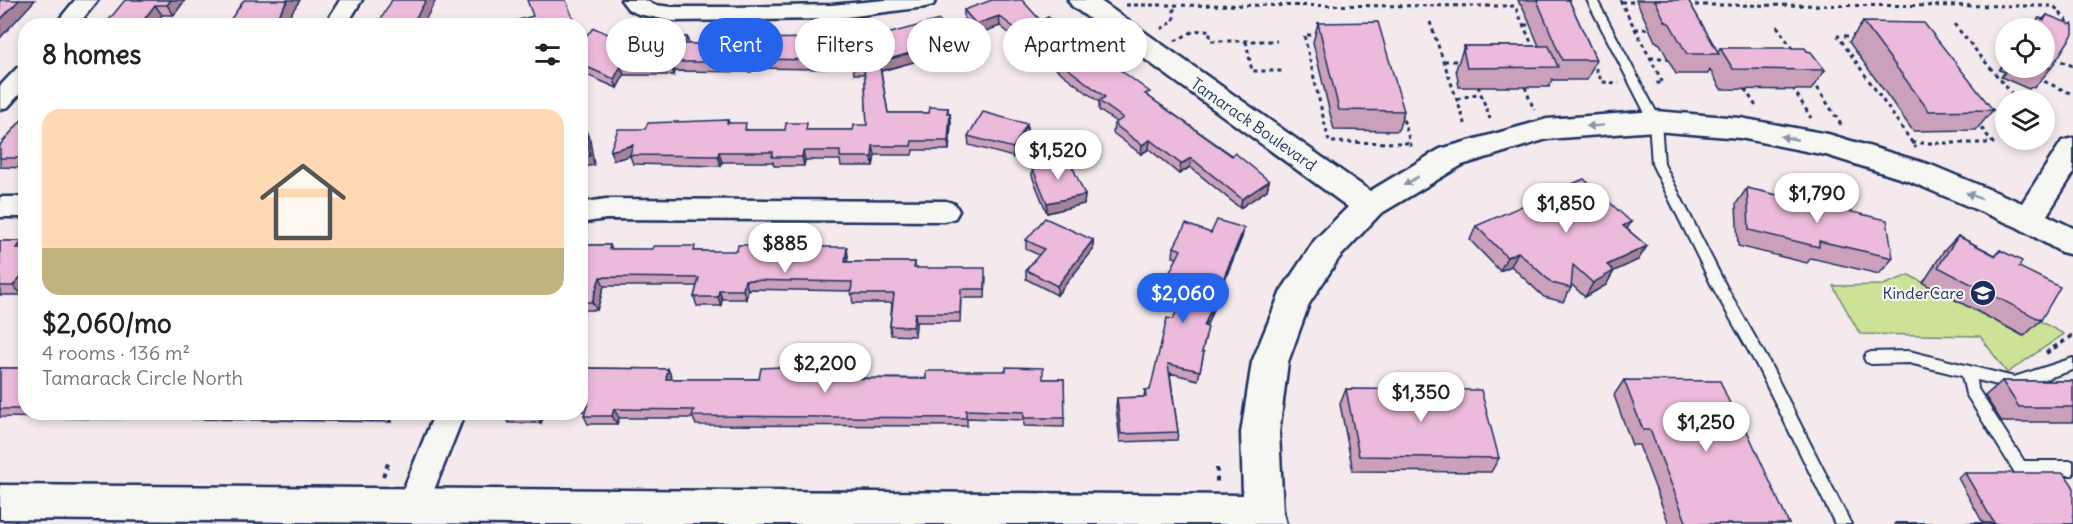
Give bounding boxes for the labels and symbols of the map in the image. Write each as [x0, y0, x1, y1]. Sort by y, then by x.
street label: Tamarack Boulevard [1187, 73, 1321, 175]
one-way arrow [1585, 121, 1604, 130]
pin: $1,520 [1009, 130, 1107, 181]
one-way arrow [1779, 133, 1798, 142]
pin: $1,790 [1768, 173, 1866, 224]
one-way arrow [1402, 176, 1419, 186]
pin: $1,850 [1517, 183, 1615, 234]
one-way arrow [1965, 191, 1983, 200]
pin: $885 [749, 223, 821, 274]
pin: $2,060 [1134, 273, 1232, 324]
school or university icon: KinderCare [1968, 278, 1998, 308]
place label: KinderCare [1883, 283, 1964, 303]
pin: $2,200 [776, 343, 874, 394]
pin: $1,350 [1372, 372, 1470, 423]
pin: $1,250 [1657, 402, 1755, 453]

